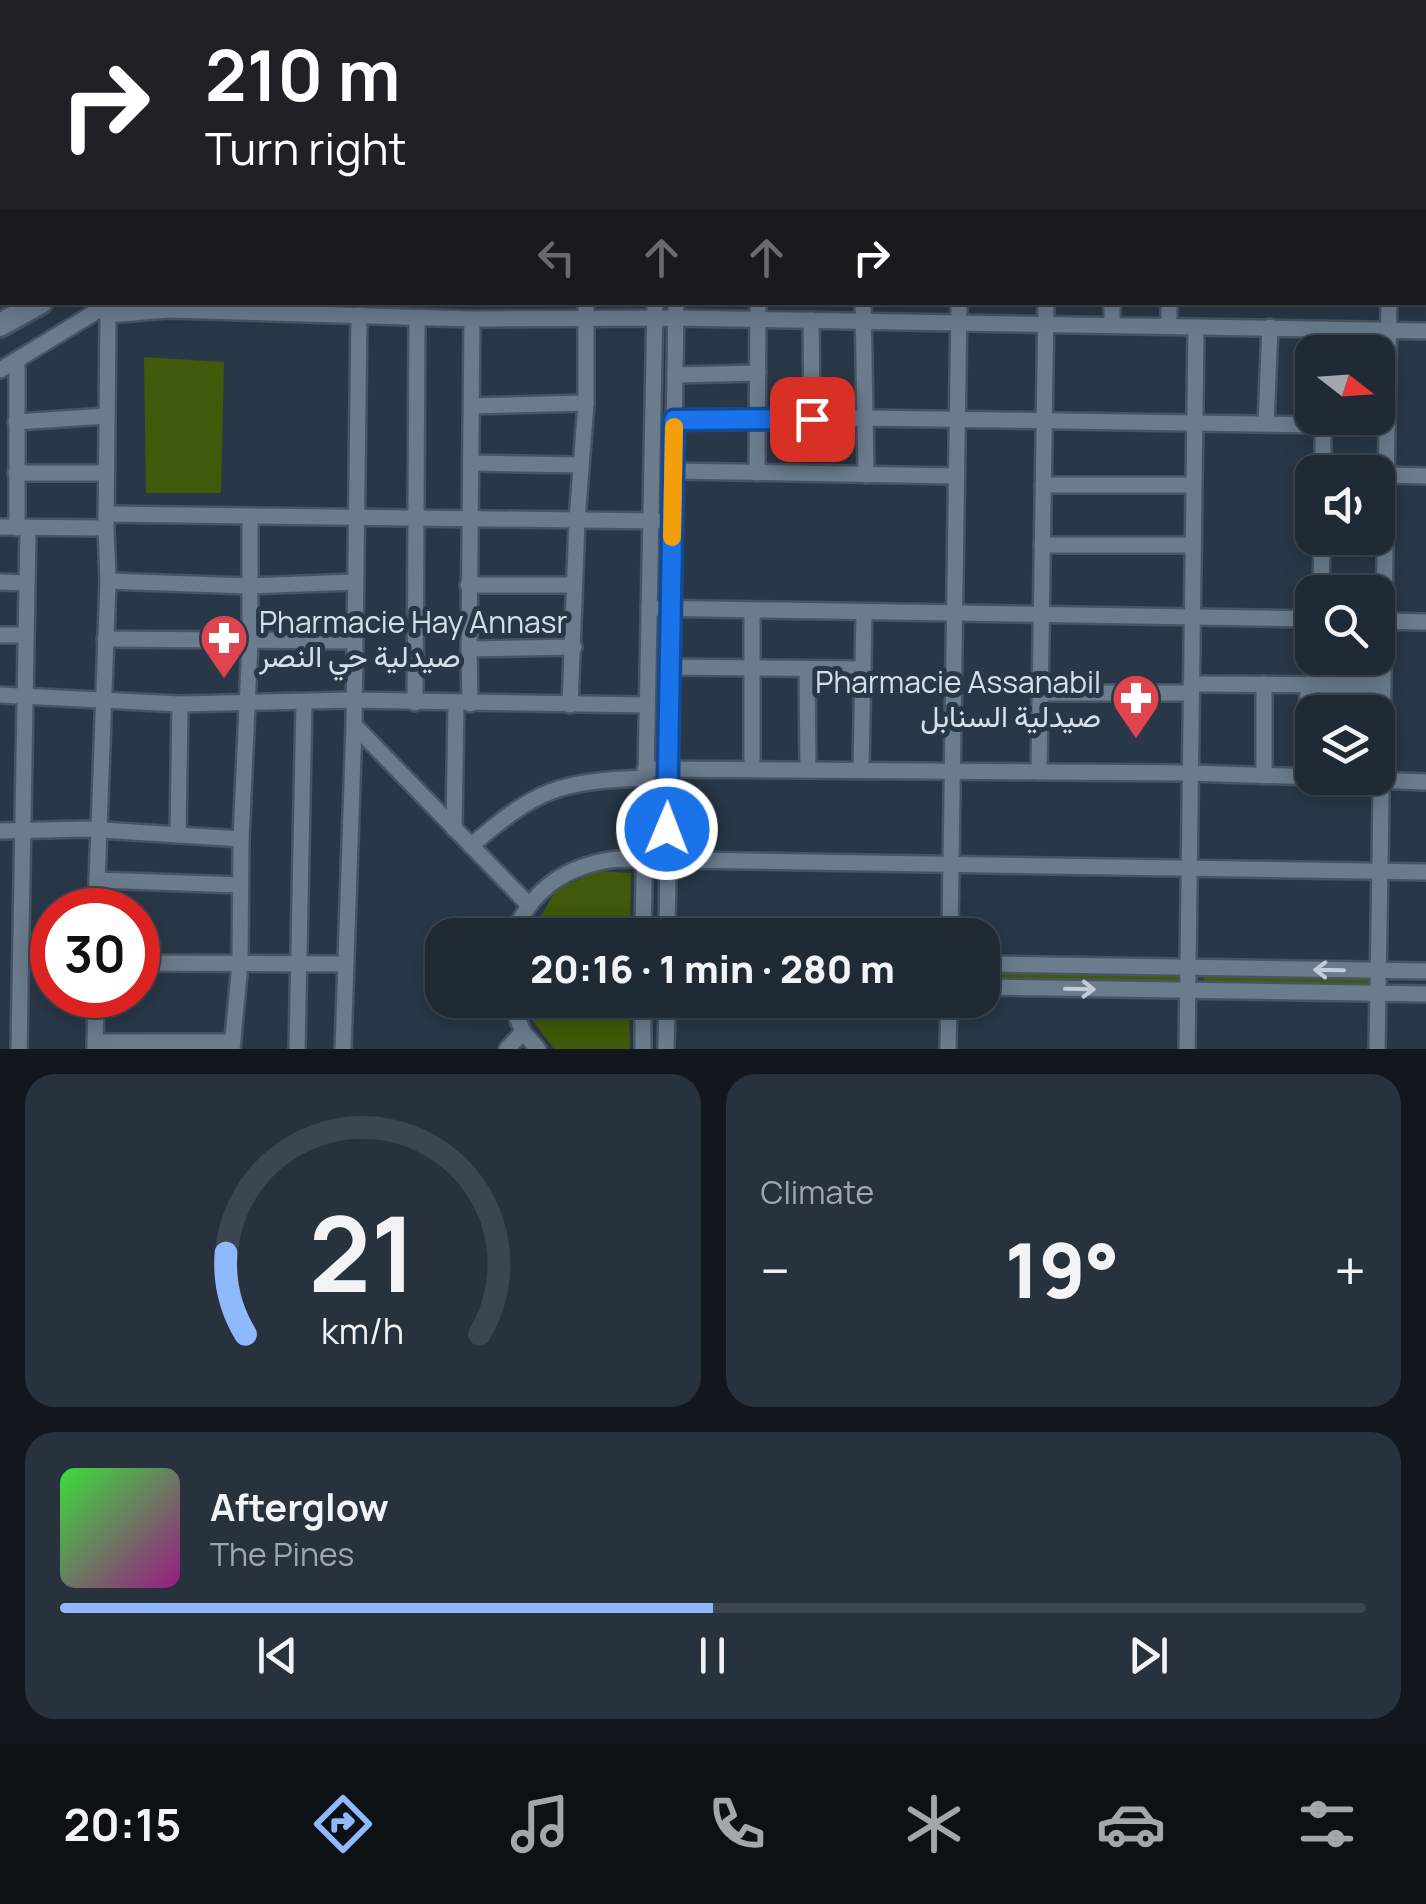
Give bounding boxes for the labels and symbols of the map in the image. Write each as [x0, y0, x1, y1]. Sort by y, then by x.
north arrow [1295, 335, 1395, 435]
pin [770, 377, 855, 462]
place label: Pharmacie Hay Annasr صيدلية حي النصر [258, 601, 567, 681]
pharmacy icon: Pharmacie Hay Annasr صيدلية حي النصر [198, 612, 250, 680]
place label: Pharmacie Assanabil صيدلية السنابل [815, 661, 1101, 736]
pharmacy icon: Pharmacie Assanabil صيدلية السنابل [1110, 672, 1162, 740]
position arrow [615, 777, 719, 881]
speed limit sign: 30 [30, 888, 160, 1018]
one-way arrow [1313, 960, 1346, 980]
one-way arrow [1063, 979, 1095, 998]

